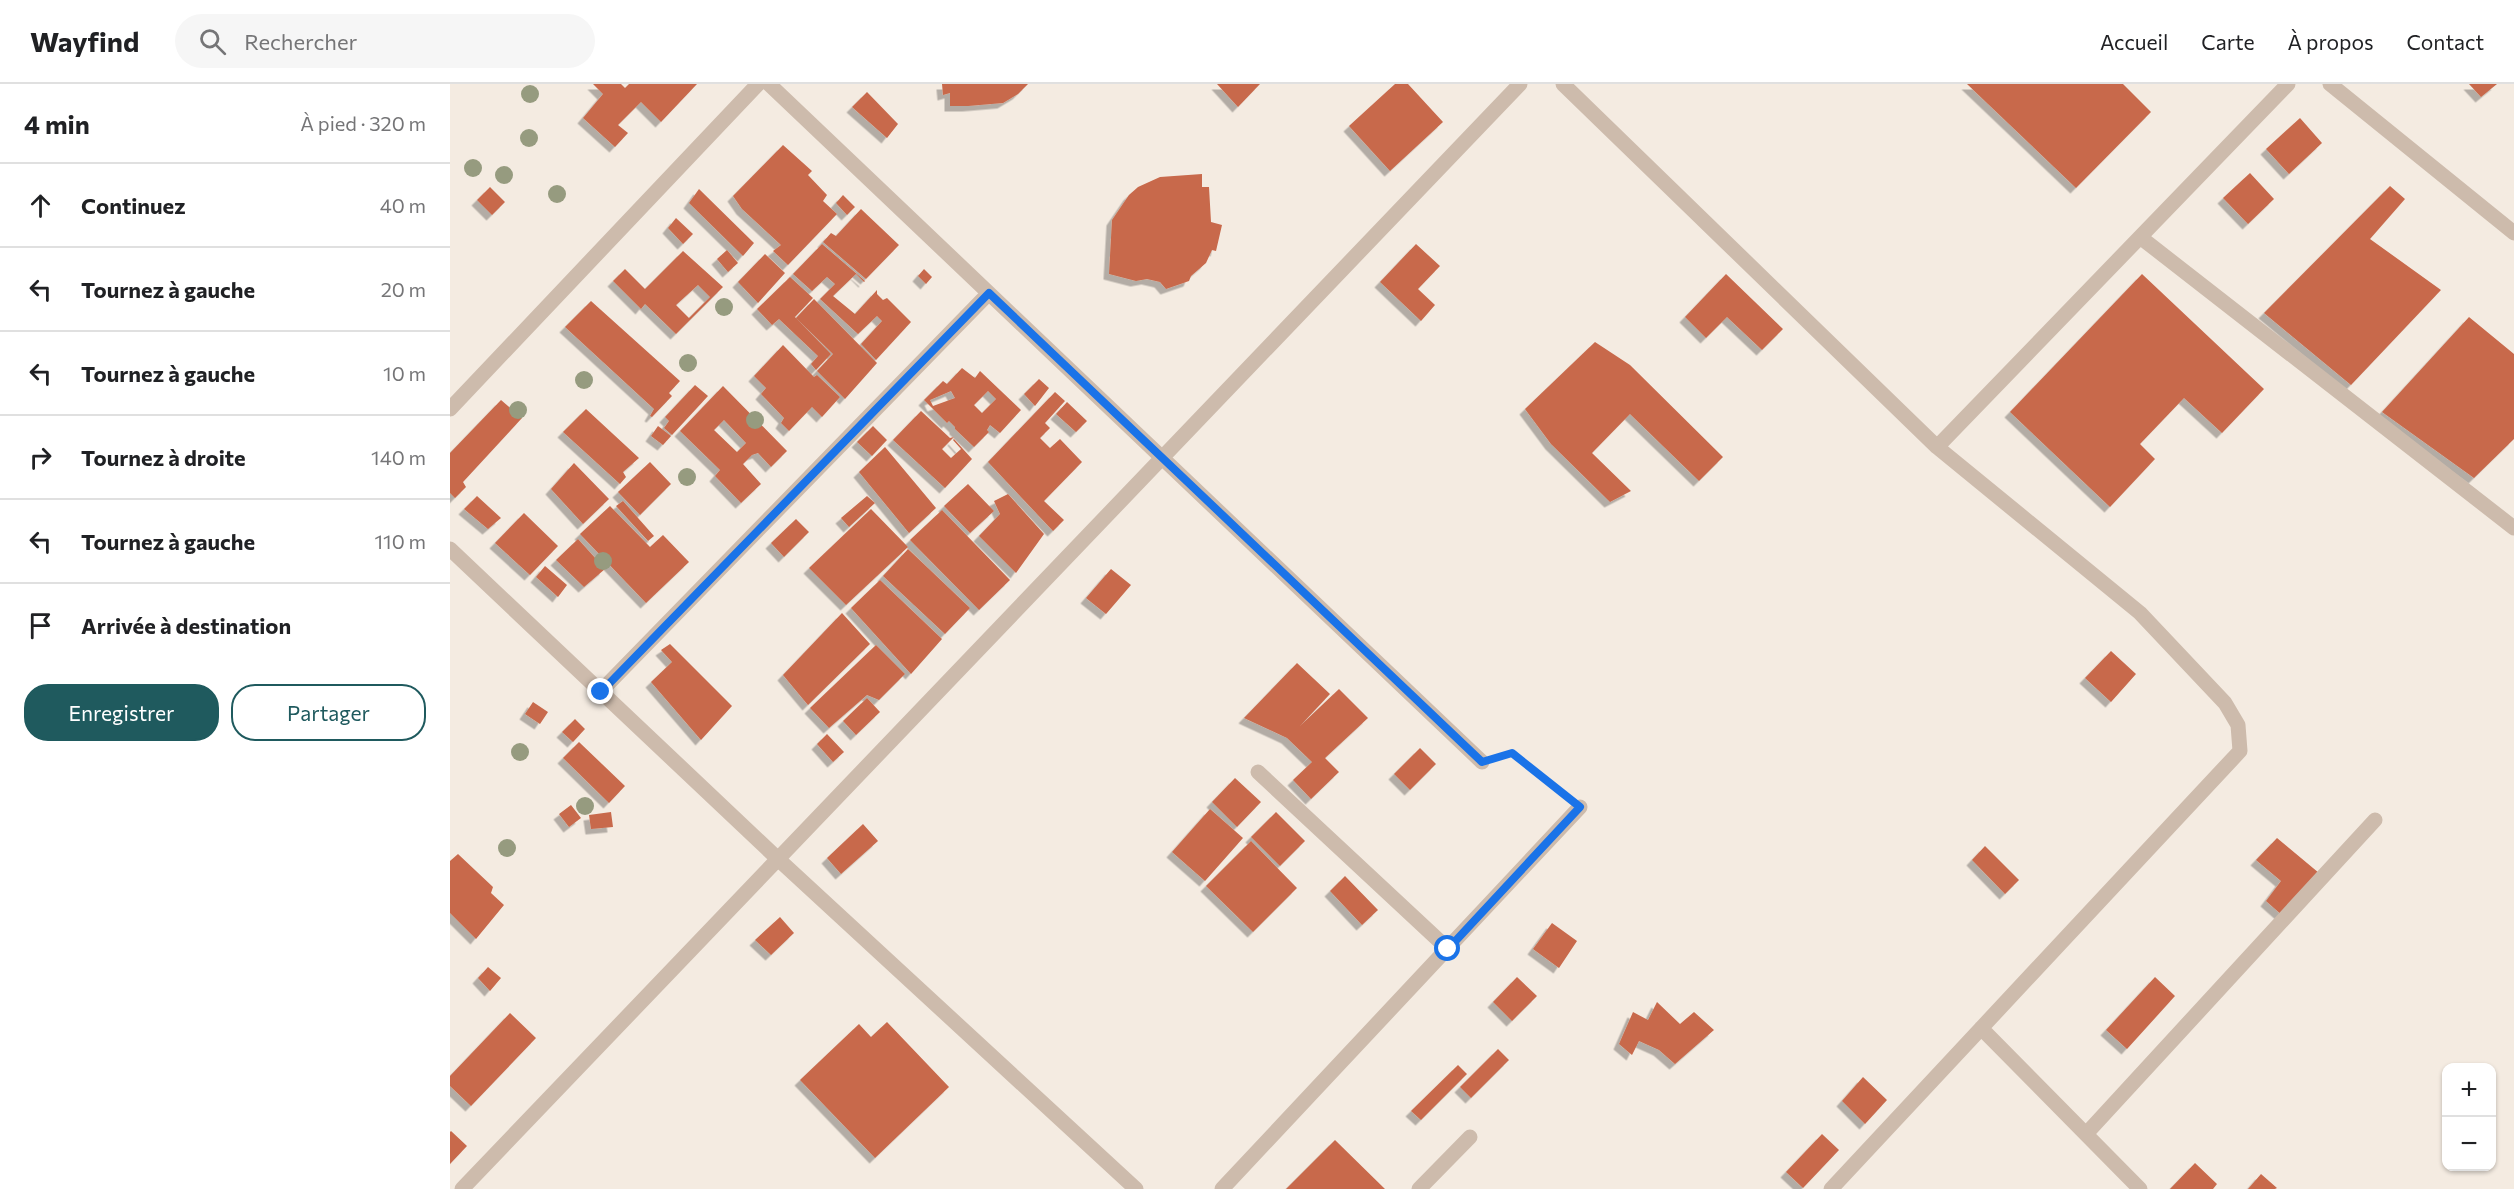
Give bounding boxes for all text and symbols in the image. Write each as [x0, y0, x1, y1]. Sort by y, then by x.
search box [175, 14, 595, 68]
text: Wayfind [30, 24, 139, 58]
icon: search [196, 25, 229, 58]
text: Rechercher [244, 28, 357, 55]
text: Accueil [2100, 29, 2168, 54]
text: Carte [2201, 29, 2255, 54]
text: À propos [2288, 29, 2373, 54]
text: Contact [2406, 29, 2484, 54]
text: 4 min [24, 108, 90, 139]
text: À pied · 320 m [300, 111, 426, 135]
icon: ahead [24, 189, 57, 222]
text: Continuez [81, 192, 186, 219]
text: 40 m [380, 193, 426, 217]
icon: left [24, 273, 57, 306]
text: Tournez à gauche [81, 276, 255, 303]
text: 20 m [381, 277, 426, 301]
icon: left [24, 357, 57, 390]
text: Tournez à gauche [81, 360, 255, 387]
text: 10 m [383, 361, 426, 385]
icon: right [24, 441, 57, 474]
text: Tournez à droite [81, 444, 246, 471]
text: 140 m [371, 445, 426, 469]
icon: left [24, 525, 57, 558]
text: Tournez à gauche [81, 528, 255, 555]
text: 110 m [375, 529, 426, 553]
icon: arrive [24, 609, 57, 642]
text: Arrivée à destination [81, 612, 291, 639]
route end [587, 678, 613, 704]
button: Enregistrer [24, 684, 219, 741]
button: Partager [231, 684, 426, 741]
route start [1434, 935, 1460, 961]
map controls [2442, 1063, 2496, 1171]
button: + [2442, 1063, 2496, 1117]
button: − [2442, 1117, 2496, 1171]

